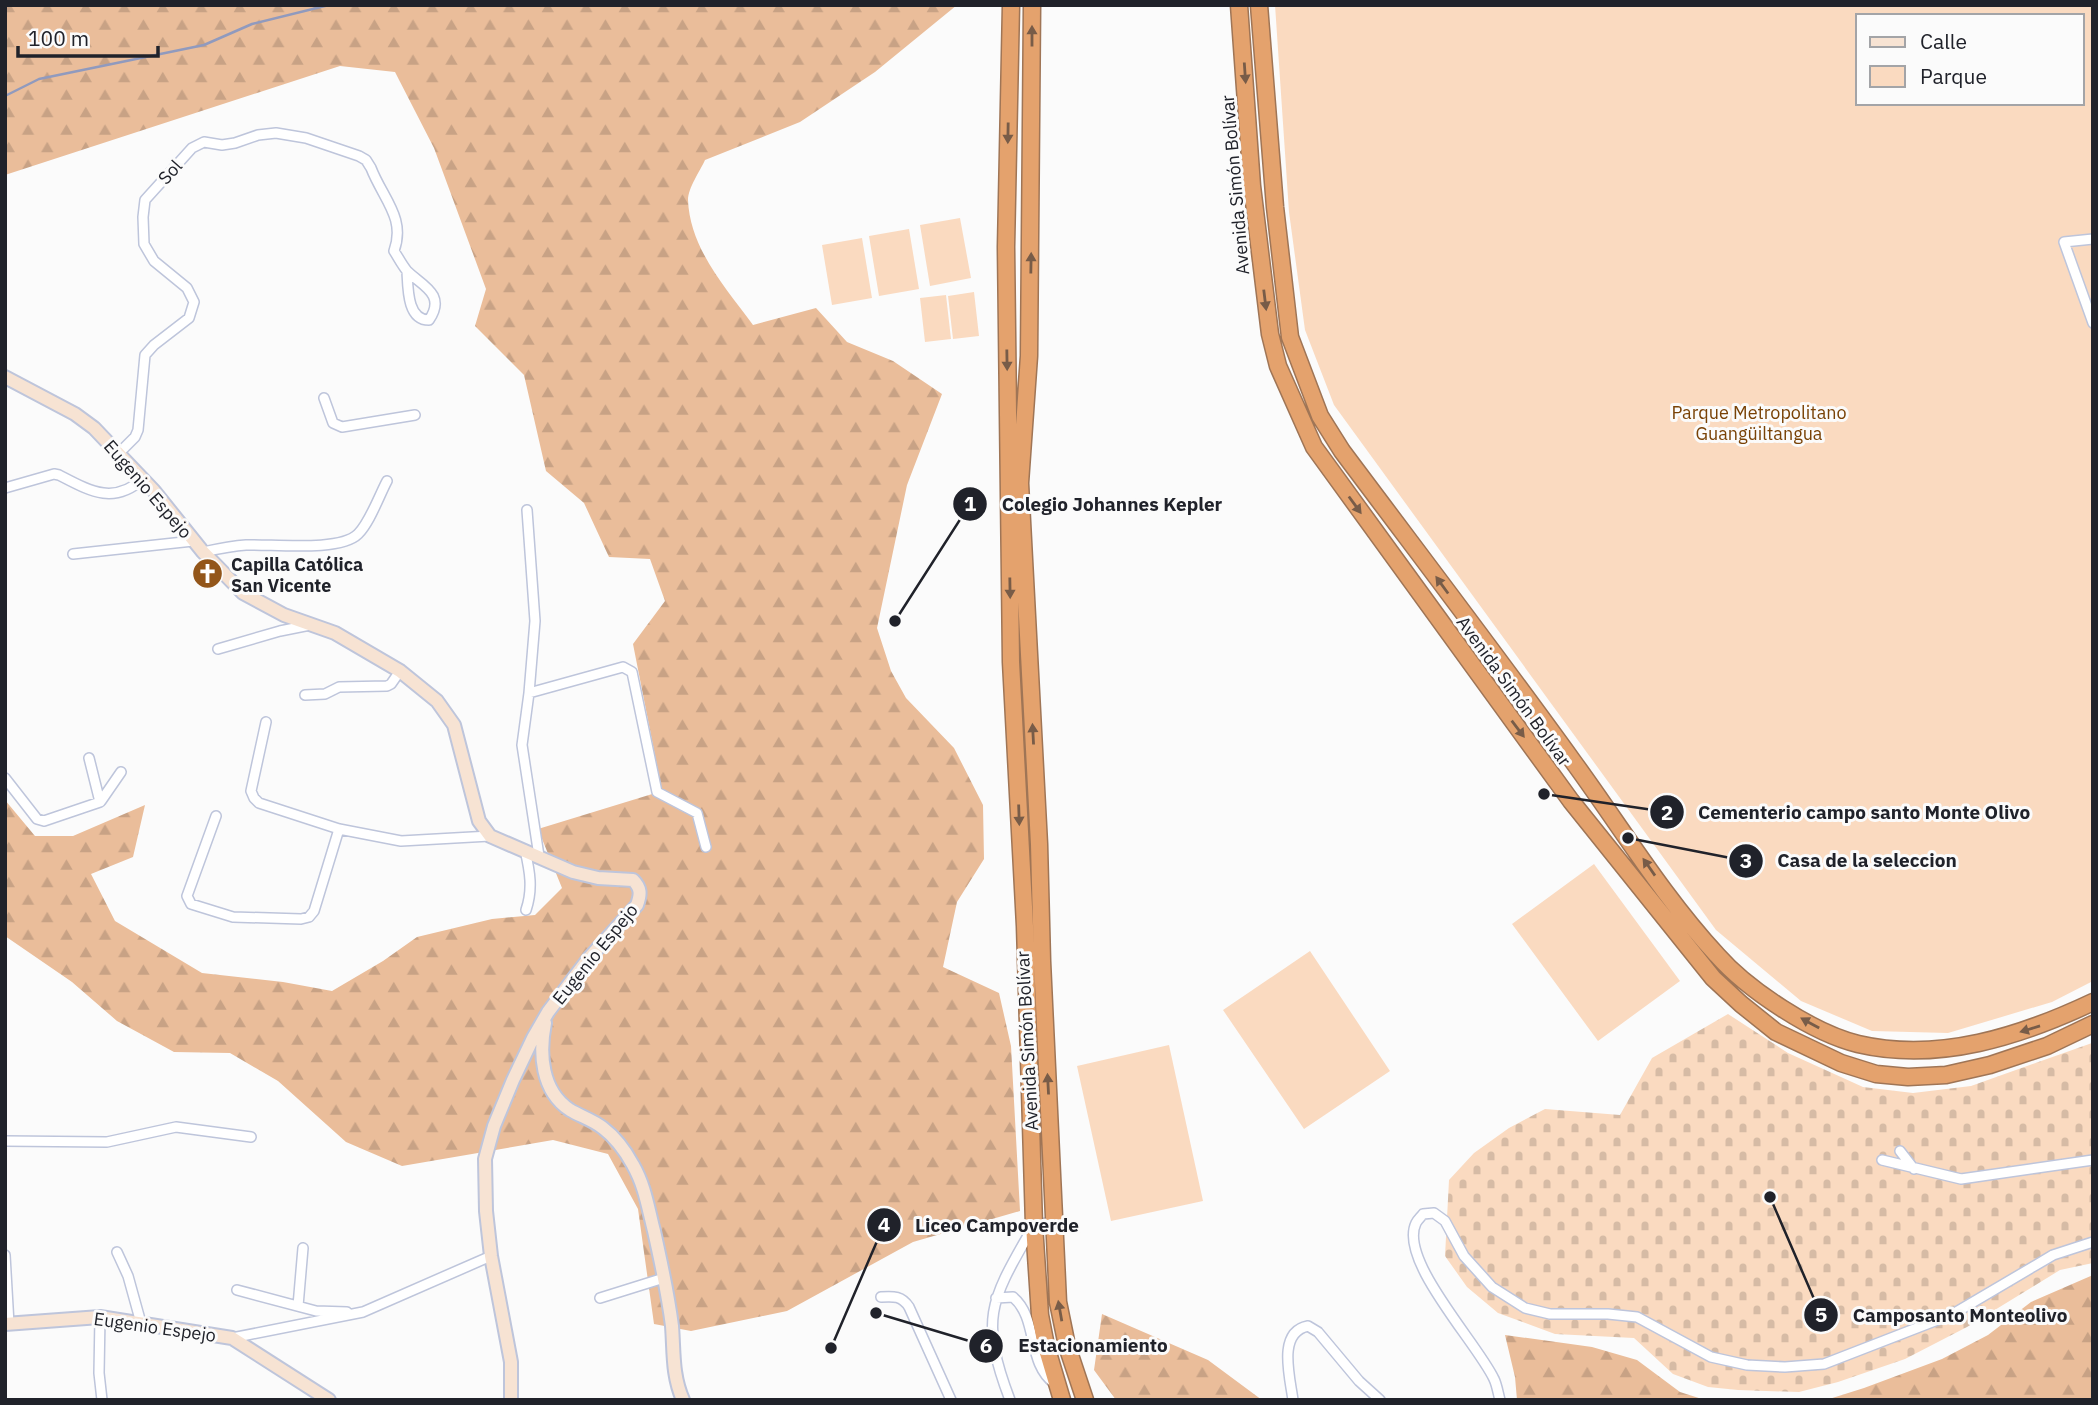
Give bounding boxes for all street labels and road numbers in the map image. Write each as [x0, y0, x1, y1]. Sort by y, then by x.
street label: Avenida Simón Bolívar [1216, 94, 1254, 276]
street label: Sol [153, 155, 187, 189]
street label: Eugenio Espejo [99, 435, 197, 543]
street label: Avenida Simón Bolívar [1452, 611, 1576, 771]
street label: Eugenio Espejo [547, 899, 643, 1009]
street label: Avenida Simón Bolívar [1011, 950, 1043, 1132]
street label: Eugenio Espejo [92, 1307, 218, 1347]

